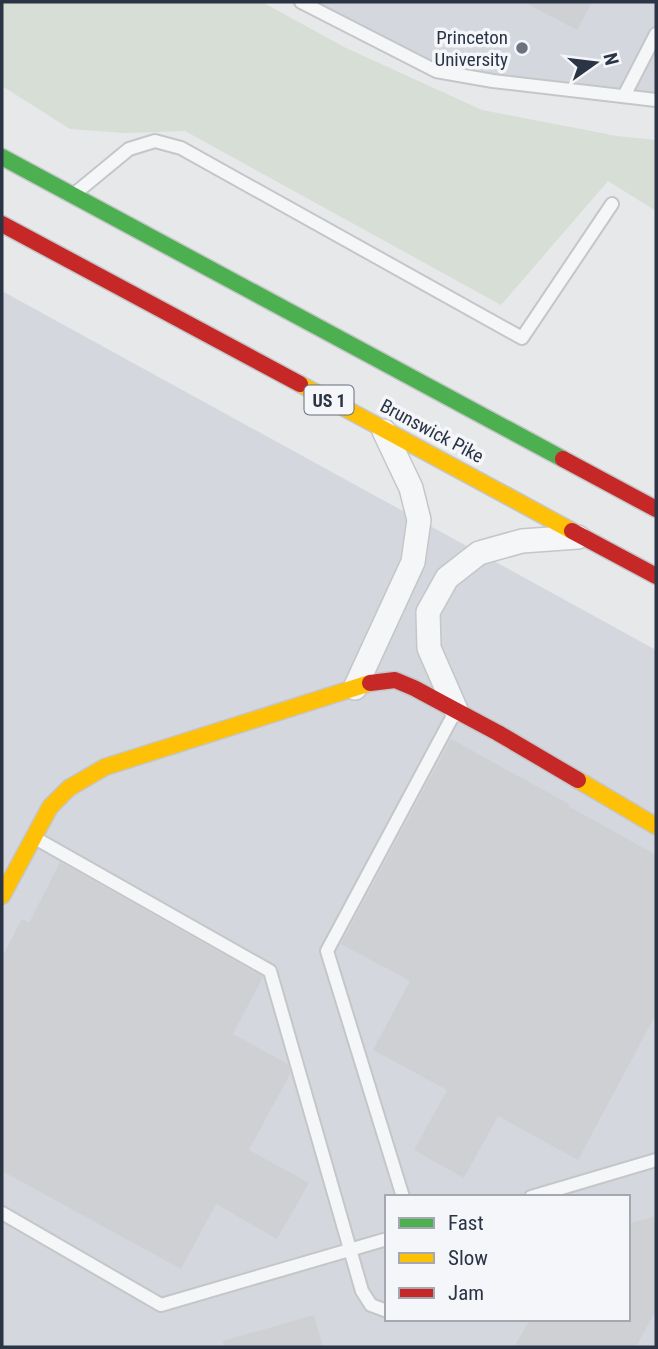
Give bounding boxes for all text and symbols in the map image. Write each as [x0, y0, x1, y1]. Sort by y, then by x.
place label: Princeton University [435, 26, 508, 71]
north arrow [560, 28, 630, 98]
marker: Princeton University [514, 40, 530, 56]
text: N [598, 51, 624, 67]
road number: US 1 [304, 386, 354, 414]
street label: Brunswick Pike [376, 394, 488, 468]
legend [385, 1195, 630, 1321]
text: Fast [448, 1211, 484, 1235]
text: Slow [448, 1246, 488, 1270]
text: Jam [448, 1281, 484, 1305]

